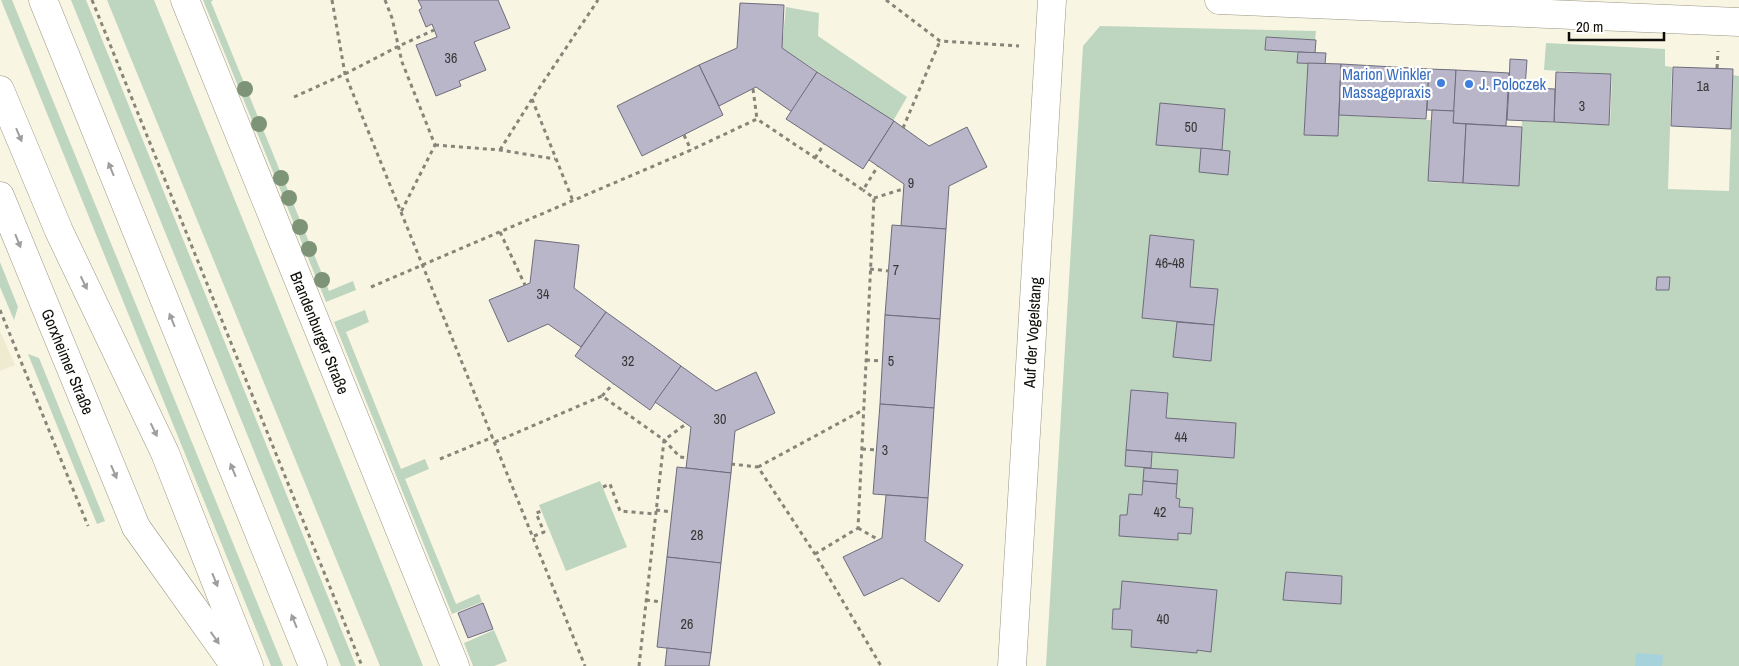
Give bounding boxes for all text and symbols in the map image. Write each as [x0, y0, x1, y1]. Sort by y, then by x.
scale bar [1569, 10, 1664, 42]
text: 20 m [1576, 16, 1603, 37]
house number: 36 [445, 49, 457, 67]
place label: Marion Winkler Massagepraxis [1342, 63, 1432, 103]
place label: J. Poloczek [1479, 73, 1547, 95]
marker: Marion Winkler Massagepraxis [1435, 77, 1447, 89]
house number: 1a [1697, 77, 1710, 95]
marker: J. Poloczek [1463, 78, 1475, 90]
house number: 3 [1579, 97, 1585, 115]
house number: 50 [1185, 118, 1197, 136]
one-way arrow [15, 128, 23, 143]
one-way arrow [107, 162, 115, 176]
house number: 9 [908, 174, 914, 192]
one-way arrow [15, 234, 23, 248]
house number: 46-48 [1155, 254, 1185, 272]
house number: 7 [893, 261, 899, 279]
street label: Brandenburger Straße [285, 268, 355, 397]
one-way arrow [81, 276, 89, 290]
street label: Auf der Vogelstang [1018, 276, 1046, 390]
house number: 34 [537, 285, 550, 303]
street label: Gorxheimer Straße [36, 305, 100, 418]
one-way arrow [168, 313, 176, 327]
house number: 32 [622, 352, 634, 370]
house number: 5 [888, 352, 894, 370]
house number: 30 [714, 410, 726, 428]
one-way arrow [150, 423, 158, 437]
house number: 44 [1175, 428, 1188, 446]
house number: 3 [882, 441, 888, 459]
one-way arrow [229, 463, 237, 477]
one-way arrow [110, 465, 118, 479]
house number: 42 [1154, 503, 1166, 521]
house number: 28 [691, 526, 703, 544]
one-way arrow [212, 573, 220, 588]
house number: 40 [1157, 610, 1169, 628]
one-way arrow [290, 614, 298, 628]
house number: 26 [681, 615, 693, 633]
one-way arrow [210, 631, 220, 645]

